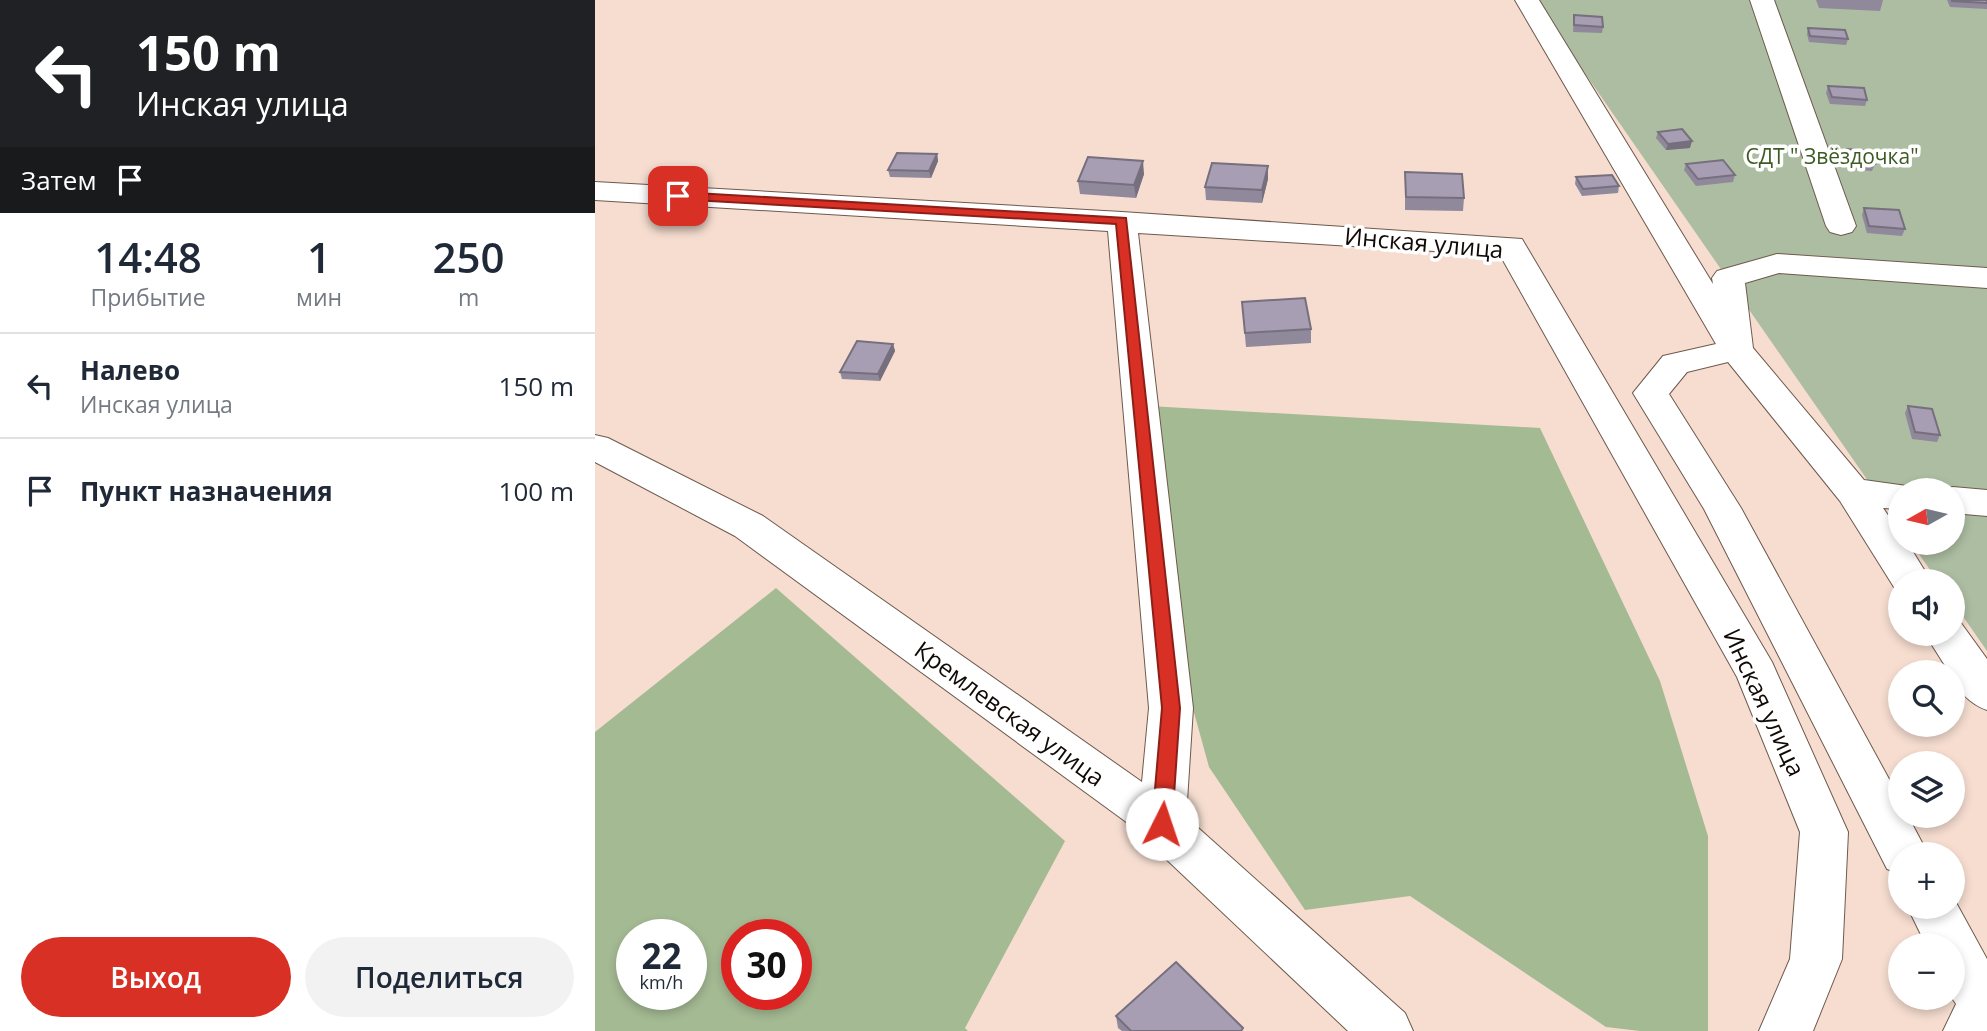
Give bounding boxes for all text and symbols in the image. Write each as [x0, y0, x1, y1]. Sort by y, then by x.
text: 150 m [136, 19, 281, 85]
icon: left [21, 28, 112, 119]
text: Инская улица [136, 82, 349, 125]
park label: СДТ " Звёздочка" [1745, 142, 1919, 170]
icon: arrive [111, 161, 149, 199]
text: Затем [21, 162, 97, 198]
pin [648, 166, 708, 226]
icon: arrive [659, 177, 697, 215]
street label: Инская улица [1343, 219, 1505, 265]
text: 14:48 [94, 228, 202, 285]
text: 1 [307, 228, 331, 285]
text: 250 [433, 228, 505, 285]
text: Прибытие [90, 281, 206, 313]
text: мин [296, 281, 342, 313]
text: m [458, 281, 479, 313]
text: Налево [80, 352, 180, 388]
icon: left [21, 367, 59, 405]
text: 150 m [499, 368, 574, 404]
text: Инская улица [80, 388, 233, 420]
icon: arrive [21, 472, 59, 510]
text: Пункт назначения [80, 473, 333, 509]
text: 100 m [499, 473, 574, 509]
north arrow [1888, 478, 1965, 555]
map controls [1888, 478, 1965, 1010]
button: sound [1888, 569, 1965, 646]
street label: Инская улица [1716, 623, 1814, 781]
street label: Кремлевская улица [908, 633, 1112, 793]
button: search [1888, 660, 1965, 737]
button: layers [1888, 751, 1965, 828]
position arrow [1125, 787, 1199, 861]
button: + [1888, 842, 1965, 919]
speed limit sign: 30 [721, 919, 812, 1010]
text: 22 [641, 932, 682, 979]
button: − [1888, 933, 1965, 1010]
button: Выход [21, 937, 291, 1017]
button: Поделиться [305, 937, 574, 1017]
text: km/h [640, 970, 683, 994]

